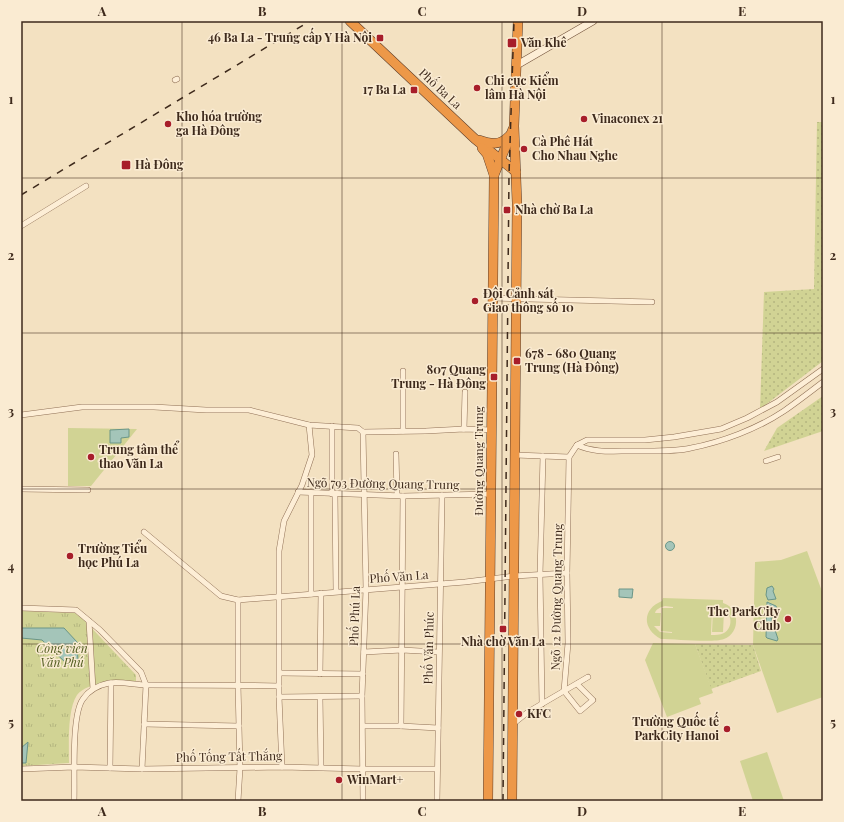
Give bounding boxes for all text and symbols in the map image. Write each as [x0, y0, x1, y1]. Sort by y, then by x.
text: A [97, 2, 107, 19]
text: B [258, 2, 267, 19]
text: C [417, 2, 427, 19]
text: D [577, 2, 587, 19]
text: E [738, 2, 746, 19]
place label: 46 Ba La - Trung cấp Y Hà Nội [208, 27, 372, 45]
marker: 46 Ba La - Trung cấp Y Hà Nội [375, 33, 385, 43]
place label: Văn Khê [520, 34, 566, 50]
marker: Văn Khê [506, 37, 518, 49]
street label: Phố Ba La [416, 64, 465, 112]
place label: Chi cục Kiểm lâm Hà Nội [485, 71, 559, 102]
place label: 17 Ba La [363, 81, 407, 97]
marker: Chi cục Kiểm lâm Hà Nội [472, 83, 482, 93]
marker: 17 Ba La [409, 85, 419, 95]
text: 1 [9, 90, 14, 107]
text: 1 [831, 90, 836, 107]
place label: Kho hóa trường ga Hà Đông [176, 108, 262, 138]
place label: Vinaconex 21 [591, 110, 663, 126]
marker: Vinaconex 21 [579, 114, 589, 124]
marker: Kho hóa trường ga Hà Đông [163, 119, 173, 129]
place label: Cà Phê Hát Cho Nhau Nghe [532, 133, 618, 163]
marker: Cà Phê Hát Cho Nhau Nghe [519, 144, 529, 154]
place label: Hà Đông [135, 156, 184, 172]
marker: Hà Đông [120, 159, 132, 171]
place label: Nhà chờ Ba La [515, 201, 594, 217]
marker: Nhà chờ Ba La [502, 205, 512, 215]
text: 2 [8, 246, 15, 263]
text: 2 [830, 246, 837, 263]
place label: Đội Cảnh sát Giao thông số 10 [483, 285, 574, 315]
marker: Đội Cảnh sát Giao thông số 10 [470, 296, 480, 306]
place label: 678 - 680 Quang Trung (Hà Đông) [525, 345, 619, 375]
marker: 678 - 680 Quang Trung (Hà Đông) [512, 356, 522, 366]
place label: 807 Quang Trung - Hà Đông [391, 361, 486, 391]
marker: 807 Quang Trung - Hà Đông [489, 372, 499, 382]
text: 3 [8, 402, 14, 419]
text: 3 [830, 402, 836, 419]
street label: Đường Quang Trung [470, 406, 486, 516]
place label: Trung tâm thể thao Văn La [98, 440, 180, 471]
marker: Trung tâm thể thao Văn La [86, 452, 96, 462]
street label: Ngõ 793 Đường Quang Trung [306, 474, 460, 492]
street label: Ngõ 12 Đường Quang Trung [547, 523, 565, 671]
place label: Trường Tiểu học Phú La [78, 539, 148, 570]
marker: Trường Tiểu học Phú La [65, 551, 75, 561]
text: 4 [8, 557, 15, 574]
text: 4 [830, 557, 837, 574]
street label: Phố Văn La [369, 566, 429, 586]
street label: Phố Phú La [345, 585, 363, 646]
place label: The ParkCity Club [707, 603, 781, 633]
street label: Phố Văn Phúc [419, 611, 437, 685]
marker: The ParkCity Club [783, 614, 793, 624]
marker: Nhà chờ Văn La [498, 624, 508, 634]
place label: Nhà chờ Văn La [461, 633, 546, 649]
park label: Công viên Văn Phú [36, 640, 88, 670]
place label: KFC [527, 705, 551, 721]
marker: KFC [514, 709, 524, 719]
place label: Trường Quốc tế ParkCity Hanoi [632, 711, 719, 743]
text: 5 [8, 713, 14, 730]
text: 5 [830, 713, 836, 730]
marker: Trường Quốc tế ParkCity Hanoi [722, 724, 732, 734]
street label: Phố Tống Tất Thắng [176, 747, 283, 765]
place label: WinMart+ [346, 771, 404, 787]
marker: WinMart+ [334, 775, 344, 785]
text: A [97, 802, 107, 819]
text: B [258, 802, 267, 819]
text: C [417, 802, 427, 819]
text: D [577, 802, 587, 819]
text: E [738, 802, 746, 819]

